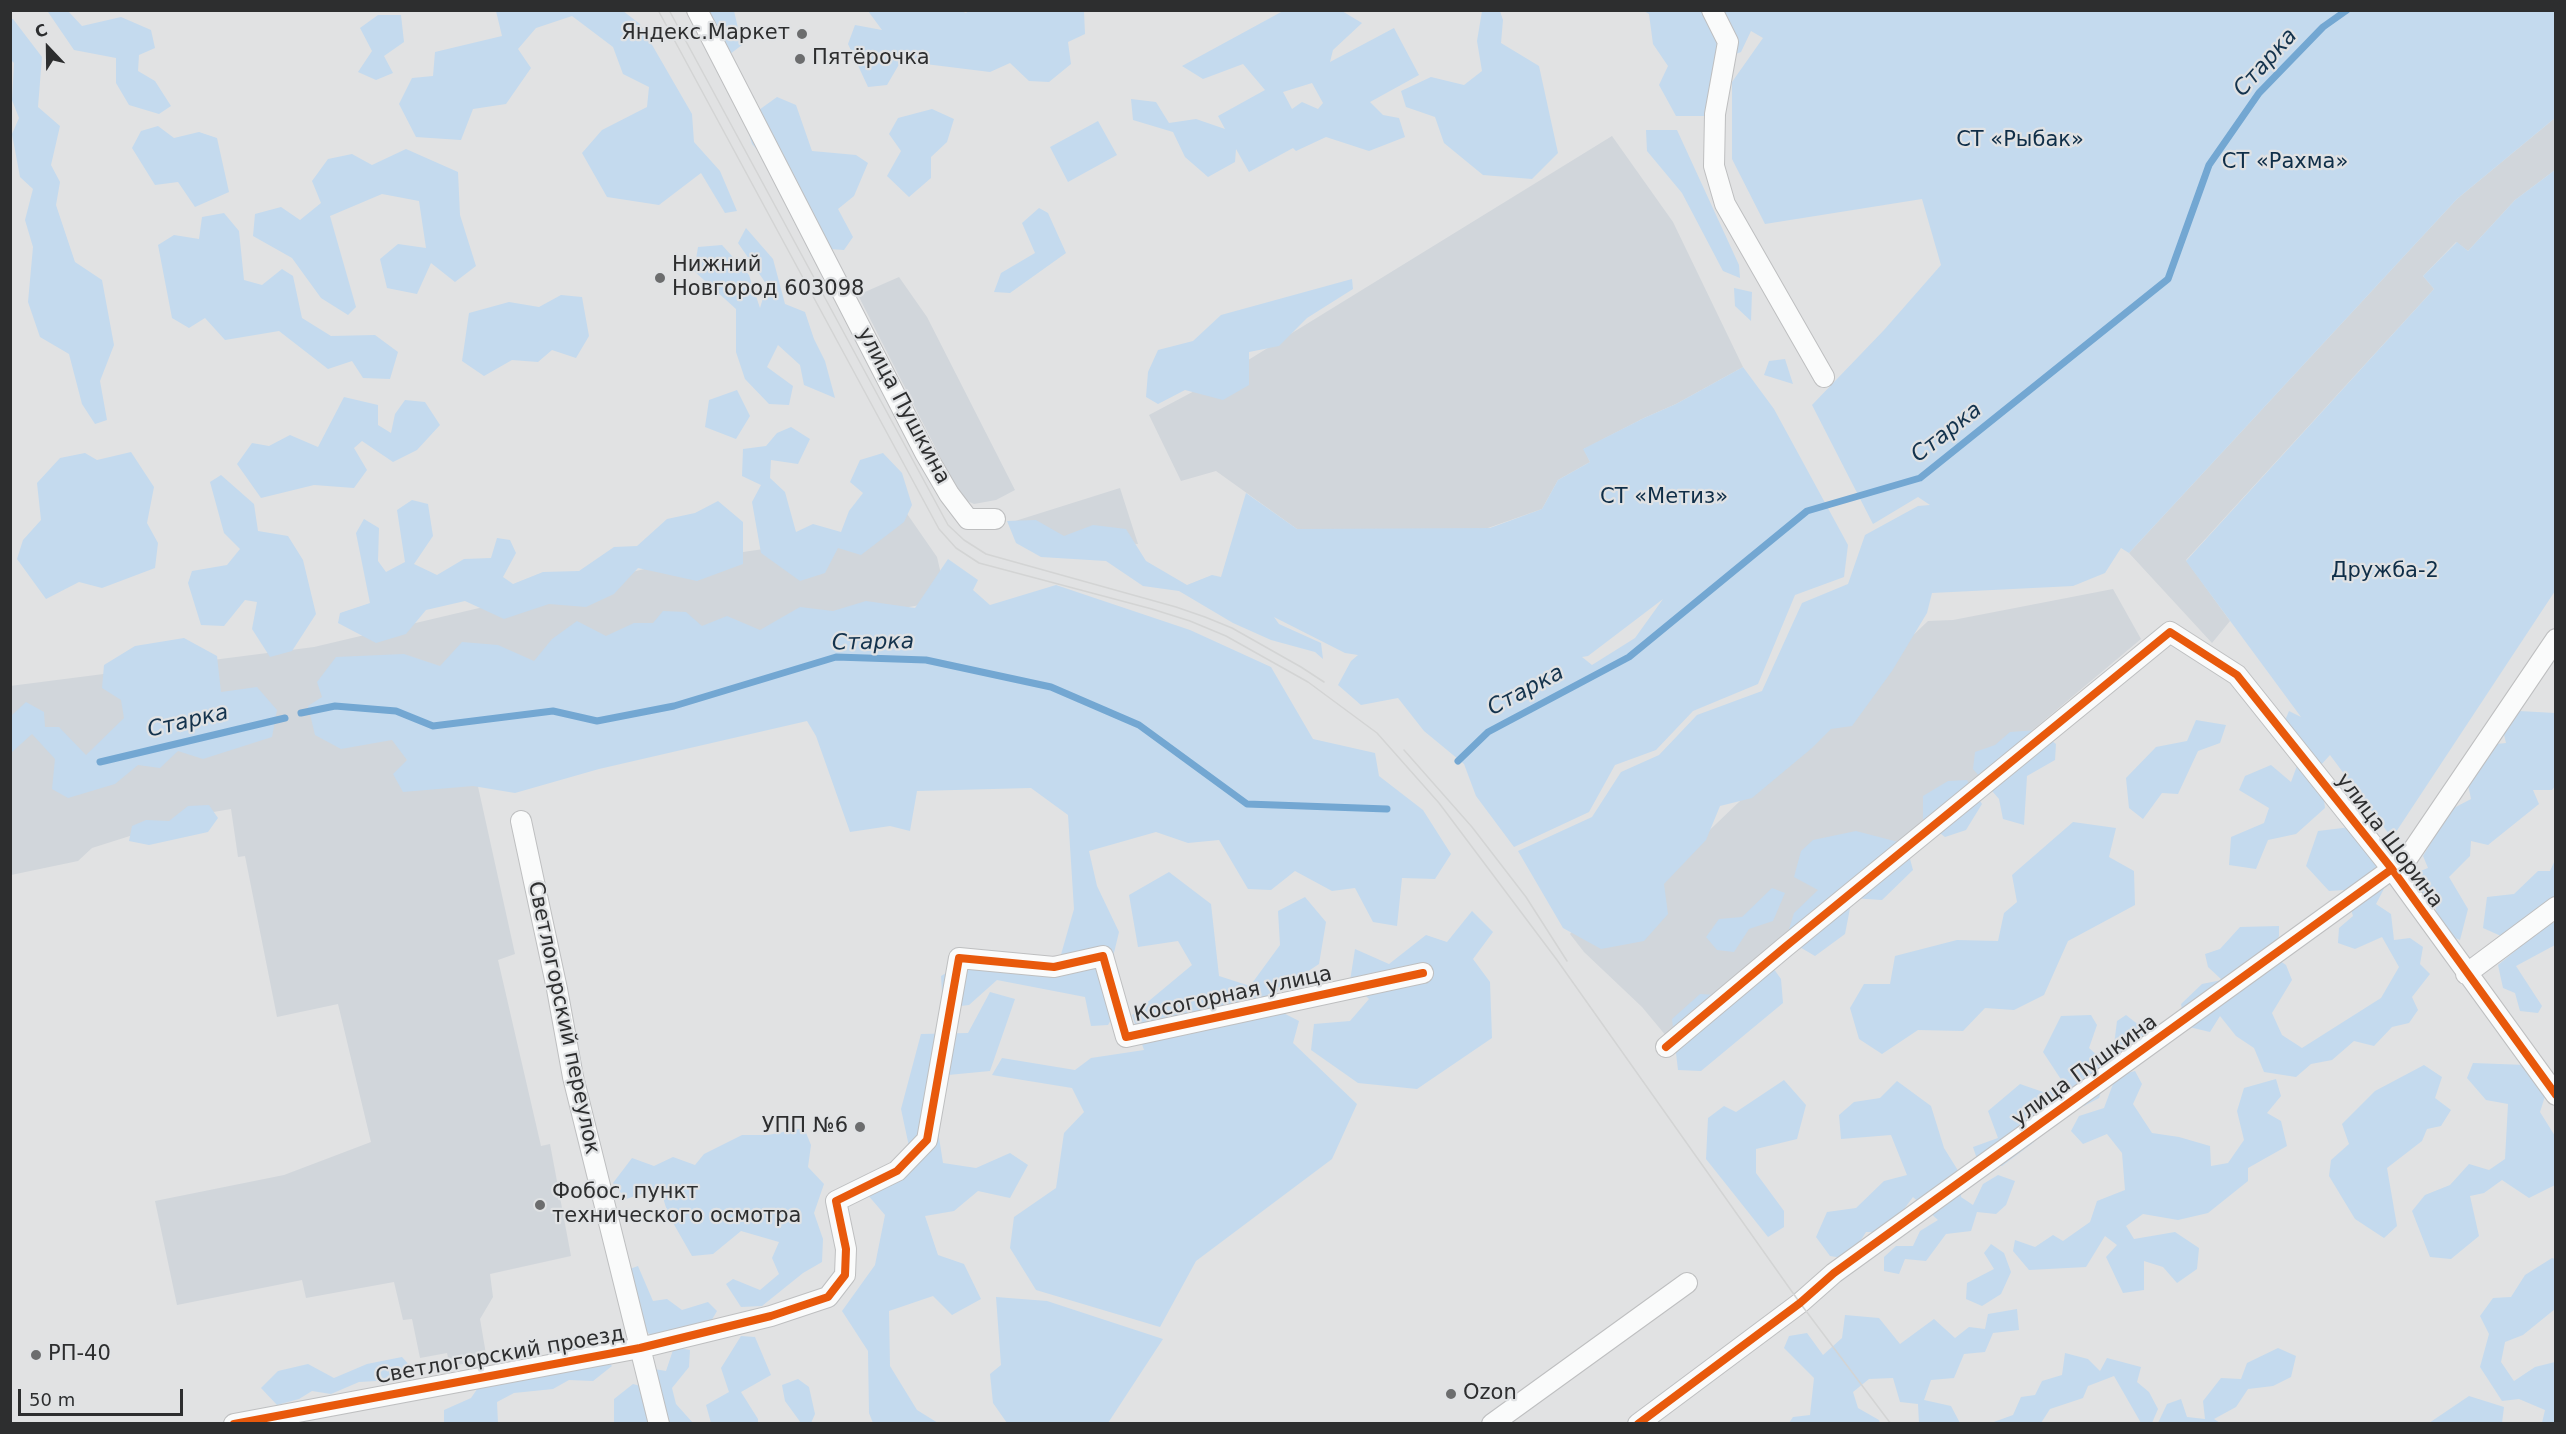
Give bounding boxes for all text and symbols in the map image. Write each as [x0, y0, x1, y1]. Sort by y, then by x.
north arrow [18, 18, 78, 78]
text: С [32, 20, 50, 42]
place label: Яндекс.Маркет [621, 21, 790, 47]
water label: Старка [2229, 24, 2303, 102]
marker: Яндекс.Маркет [795, 27, 809, 41]
place label: Пятёрочка [812, 46, 930, 72]
marker: Пятёрочка [793, 52, 807, 66]
park label: СТ «Рыбак» [1956, 128, 2084, 154]
park label: СТ «Рахма» [2222, 150, 2348, 176]
place label: Нижний Новгород 603098 [672, 253, 864, 303]
marker: Нижний Новгород 603098 [653, 271, 667, 285]
street label: улица Пушкина [851, 323, 955, 489]
water label: Старка [1906, 397, 1988, 469]
park label: СТ «Метиз» [1600, 485, 1728, 511]
park label: Дружба-2 [2331, 559, 2439, 585]
water label: Старка [832, 629, 914, 657]
water label: Старка [1483, 660, 1569, 722]
water label: Старка [145, 700, 231, 744]
street label: улица Шорина [2330, 769, 2448, 913]
street label: Светлогорский переулок [522, 879, 604, 1157]
street label: Косогорная улица [1132, 962, 1334, 1028]
street label: улица Пушкина [2007, 1010, 2163, 1132]
place label: УПП №6 [762, 1114, 848, 1140]
marker: УПП №6 [853, 1120, 867, 1134]
place label: Фобос, пункт технического осмотра [552, 1180, 801, 1230]
marker: Фобос, пункт технического осмотра [533, 1198, 547, 1212]
street label: Светлогорский проезд [374, 1322, 626, 1390]
place label: РП-40 [48, 1342, 111, 1368]
marker: РП-40 [29, 1348, 43, 1362]
scale bar [21, 1377, 186, 1415]
place label: Ozon [1463, 1381, 1517, 1407]
marker: Ozon [1444, 1387, 1458, 1401]
text: 50 m [29, 1389, 75, 1410]

